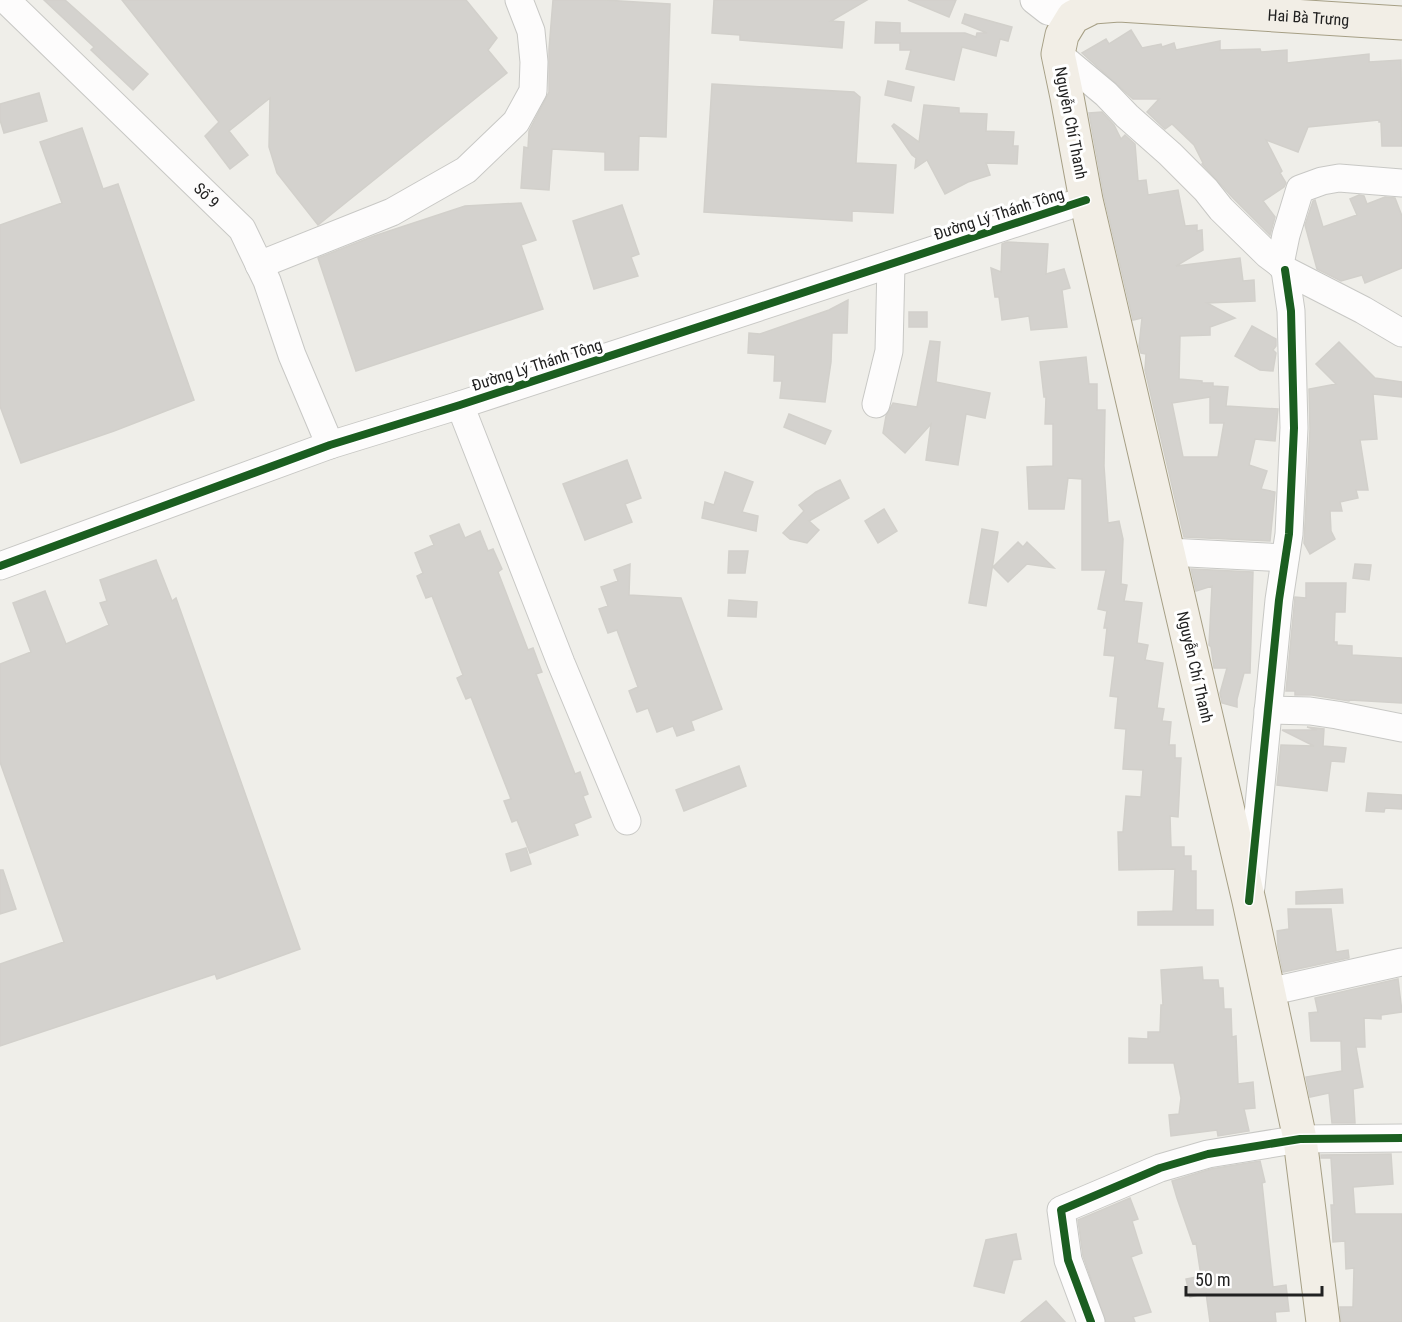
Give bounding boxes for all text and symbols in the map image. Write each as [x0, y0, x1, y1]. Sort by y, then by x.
street label: Hai Bà Trưng [1267, 5, 1350, 29]
street label: Nguyễn Chí Thanh [1051, 65, 1091, 181]
street label: Số 9 [190, 178, 224, 212]
street label: Đường Lý Thánh Tông [931, 184, 1067, 244]
street label: Đường Lý Thánh Tông [469, 335, 605, 395]
street label: Nguyễn Chí Thanh [1173, 609, 1217, 725]
scale bar [1186, 1259, 1322, 1297]
text: 50 m [1195, 1269, 1230, 1290]

